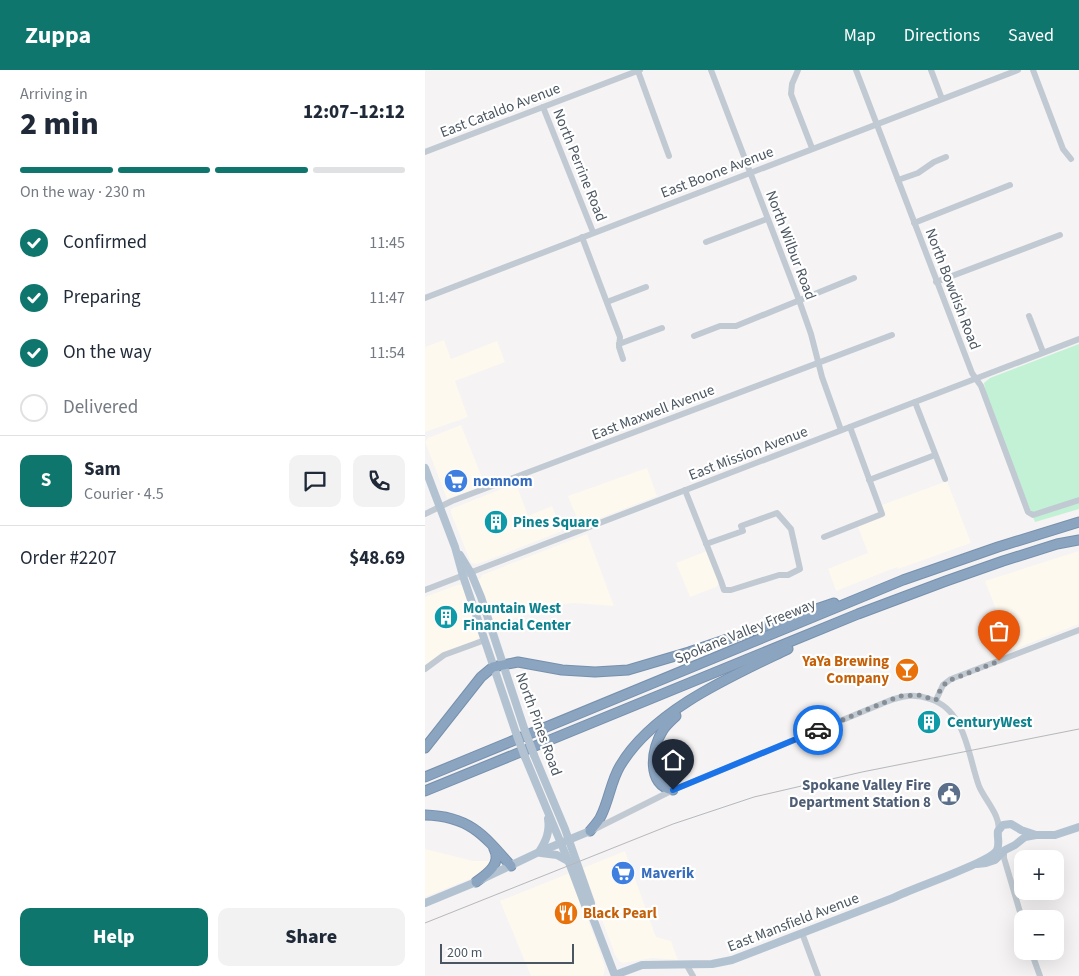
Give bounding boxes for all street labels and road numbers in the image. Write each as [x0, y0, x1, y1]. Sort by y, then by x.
street label: East Cataldo Avenue [437, 78, 563, 143]
street label: North Perrine Road [547, 106, 612, 225]
street label: East Boone Avenue [658, 141, 777, 204]
street label: North Wilbur Road [760, 188, 821, 303]
street label: North Bowdish Road [920, 225, 985, 353]
street label: East Maxwell Avenue [589, 379, 718, 446]
street label: East Mission Avenue [686, 421, 811, 486]
street label: Spokane Valley Freeway [672, 594, 819, 669]
street label: North Pines Road [510, 670, 567, 779]
street label: East Mansfield Avenue [724, 888, 862, 957]

